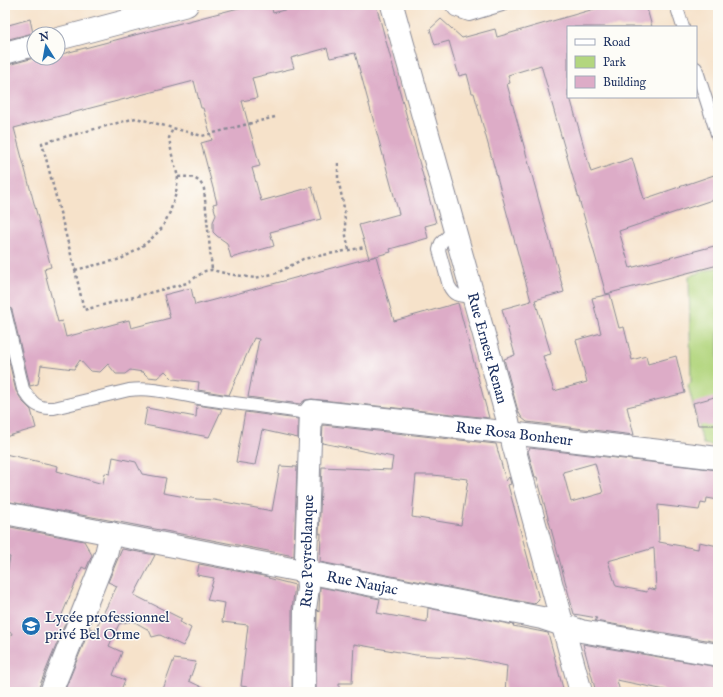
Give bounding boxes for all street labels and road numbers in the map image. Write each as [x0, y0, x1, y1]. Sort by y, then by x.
street label: Rue Ernest Renan [463, 290, 512, 406]
street label: Rue Rosa Bonheur [455, 418, 574, 450]
street label: Rue Peyreblanque [296, 494, 318, 609]
street label: Rue Naujac [325, 567, 400, 600]

